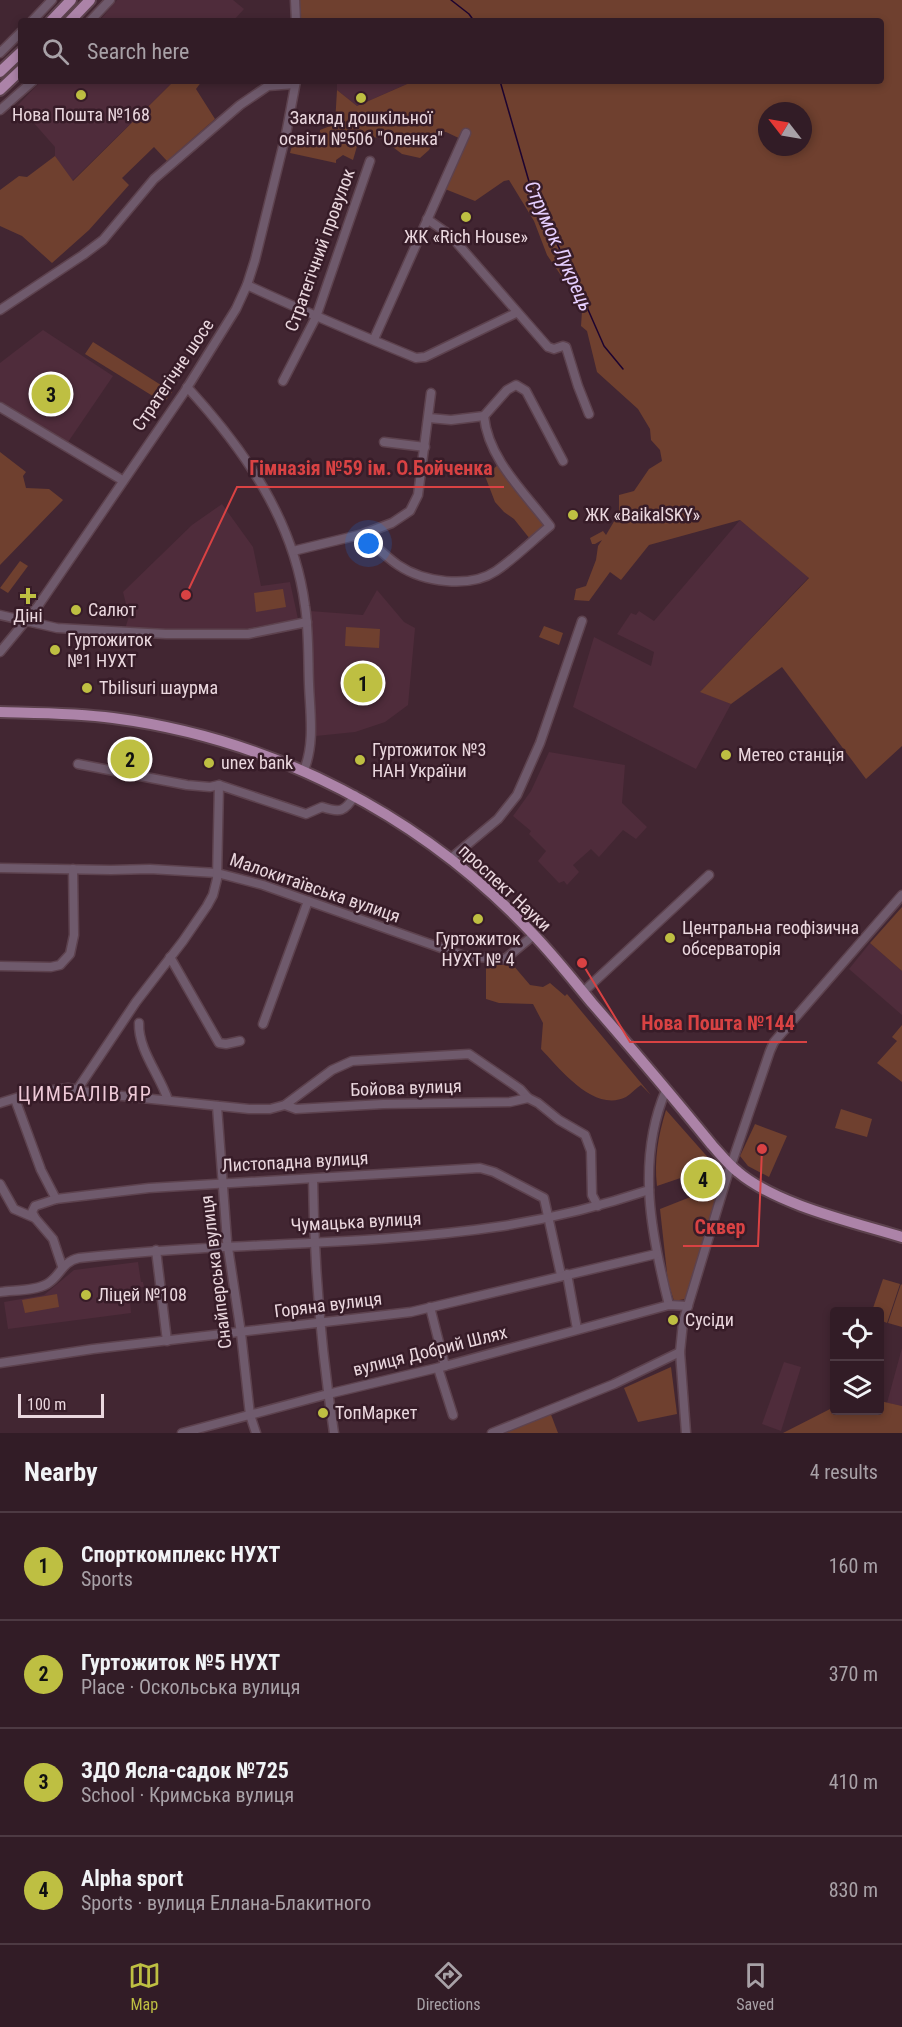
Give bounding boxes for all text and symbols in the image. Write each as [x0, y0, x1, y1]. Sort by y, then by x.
search box [18, 18, 884, 84]
icon: search [39, 35, 72, 68]
text: Search here [87, 39, 189, 64]
marker: Нова Пошта №168 [74, 88, 88, 102]
marker: Заклад дошкільної освіти №506 "Оленка" [354, 91, 368, 105]
north arrow [758, 102, 812, 156]
place label: Нова Пошта №168 [12, 104, 150, 125]
place label: Заклад дошкільної освіти №506 "Оленка" [279, 107, 443, 149]
street label: Стратегічний провулок [280, 165, 359, 334]
water label: Струмок Лукрець [519, 177, 599, 315]
marker: ЖК «Rich House» [459, 210, 473, 224]
place label: ЖК «Rich House» [404, 226, 528, 247]
street label: Стратегічне шосе [127, 315, 218, 435]
pin: 3 [32, 372, 70, 416]
callout: Гімназія №59 ім. О.Бойченка [237, 449, 504, 487]
text: Гімназія №59 ім. О.Бойченка [249, 456, 493, 480]
place label: ЖК «BaikalSKY» [585, 504, 700, 525]
marker: ЖК «BaikalSKY» [566, 508, 580, 522]
your location [354, 529, 383, 558]
marker: Діні [21, 589, 35, 603]
place label: Салют [88, 599, 137, 620]
marker: Салют [69, 603, 83, 617]
place label: Діні [13, 605, 43, 626]
place label: Гуртожиток №1 НУХТ [67, 629, 153, 671]
marker: Гуртожиток №1 НУХТ [48, 643, 62, 657]
pin: 1 [344, 660, 382, 706]
place label: Tbilisuri шаурма [99, 677, 218, 698]
marker: Tbilisuri шаурма [80, 681, 94, 695]
pin: 2 [110, 736, 150, 782]
place label: Гуртожиток №3 НАН України [372, 739, 486, 781]
place label: Метео станція [738, 744, 844, 765]
marker: Метео станція [719, 748, 733, 762]
place label: unex bank [221, 752, 293, 773]
marker: Гуртожиток №3 НАН України [353, 753, 367, 767]
marker: unex bank [202, 756, 216, 770]
street label: проспект Науки [455, 840, 556, 936]
street label: Малокитаївська вулиця [227, 849, 403, 927]
marker: Гуртожиток НУХТ № 4 [471, 912, 485, 926]
place label: Центральна геофізична обсерваторія [682, 917, 859, 959]
place label: Гуртожиток НУХТ № 4 [435, 928, 521, 970]
marker: Центральна геофізична обсерваторія [663, 931, 677, 945]
callout: Нова Пошта №144 [630, 1004, 807, 1042]
text: Нова Пошта №144 [641, 1011, 795, 1035]
street label: Бойова вулиця [350, 1075, 462, 1100]
district label: ЦИМБАЛІВ ЯР [18, 1082, 152, 1106]
street label: Листопадна вулиця [221, 1147, 369, 1176]
pin: 4 [684, 1156, 722, 1202]
street label: Снайперська вулиця [196, 1194, 235, 1350]
street label: Чумацька вулиця [290, 1208, 422, 1235]
callout: Сквер [683, 1208, 758, 1246]
text: Сквер [695, 1215, 746, 1239]
place label: Ліцей №108 [98, 1284, 187, 1305]
street label: Горяна вулиця [273, 1287, 383, 1322]
marker: Ліцей №108 [79, 1288, 93, 1302]
map controls [830, 1307, 884, 1415]
button: locate [830, 1307, 884, 1361]
place label: Сусіди [685, 1309, 734, 1330]
marker: Сусіди [666, 1313, 680, 1327]
street label: вулиця Добрий Шлях [351, 1321, 509, 1380]
button: layers [830, 1361, 884, 1415]
scale bar [18, 1391, 104, 1418]
text: 100 m [27, 1395, 66, 1414]
place label: ТопМаркет [335, 1402, 418, 1423]
marker: ТопМаркет [316, 1406, 330, 1420]
text: Nearby [24, 1457, 98, 1487]
text: 4 results [810, 1460, 878, 1484]
text: Спорткомплекс НУХТ [81, 1542, 280, 1567]
text: 1 [38, 1554, 49, 1578]
text: 160 m [829, 1554, 878, 1578]
text: Sports [81, 1567, 133, 1591]
text: Гуртожиток №5 НУХТ [81, 1650, 280, 1675]
text: 2 [38, 1662, 49, 1686]
text: 370 m [829, 1662, 878, 1686]
text: Place · Оскольська вулиця [81, 1675, 300, 1699]
text: ЗДО Ясла-садок №725 [81, 1758, 289, 1783]
text: 3 [38, 1770, 49, 1794]
text: 410 m [829, 1770, 878, 1794]
text: School · Кримська вулиця [81, 1783, 294, 1807]
text: Alpha sport [81, 1866, 183, 1891]
text: 4 [38, 1878, 49, 1902]
text: 830 m [829, 1878, 878, 1902]
text: Sports · вулиця Еллана-Блакитного [81, 1891, 371, 1915]
tab: Map [128, 1959, 161, 2014]
tab: Directions [417, 1959, 480, 2014]
tab: Saved [736, 1959, 774, 2014]

